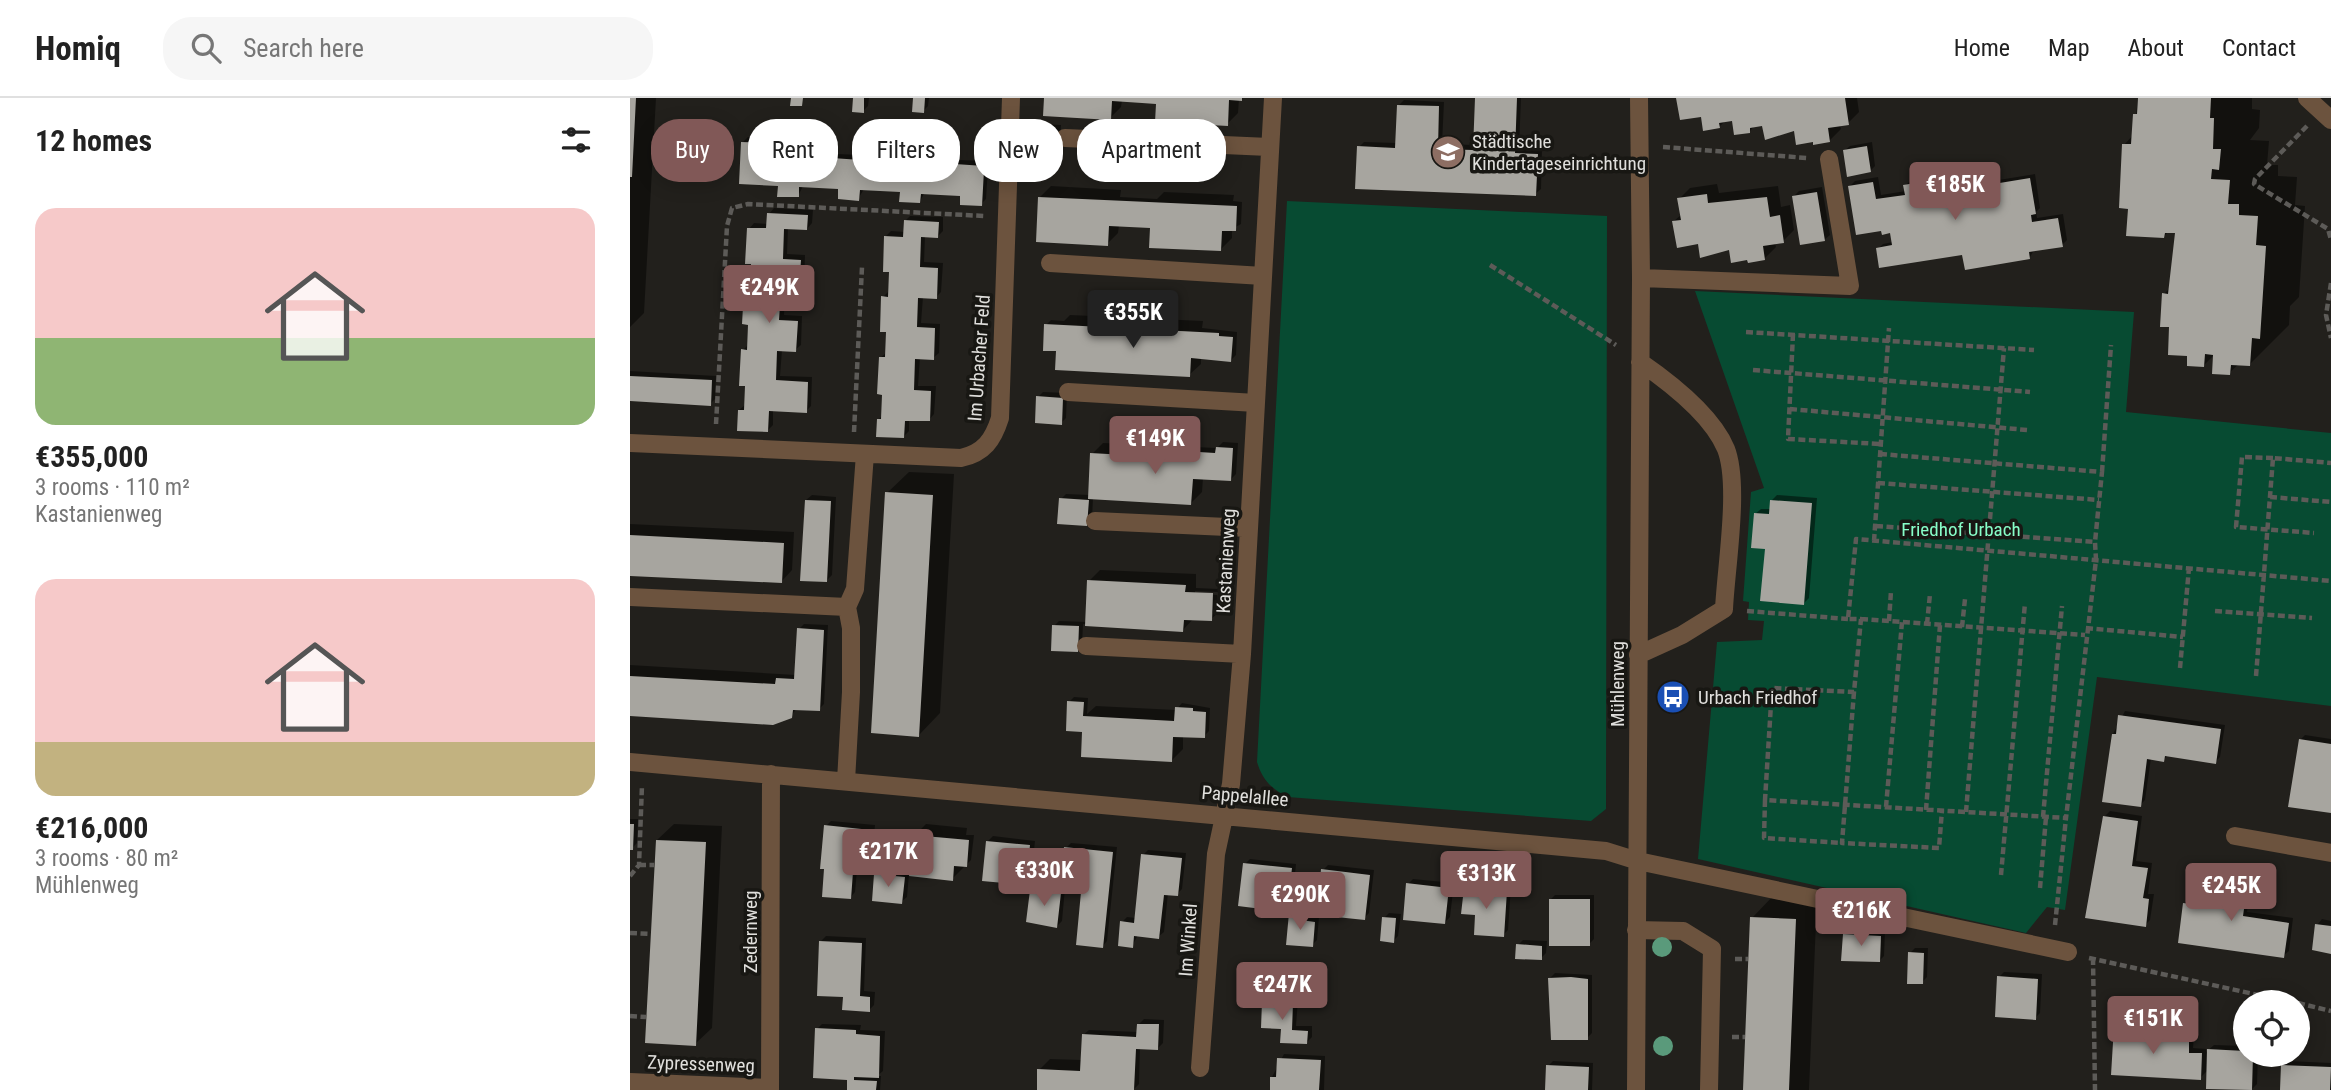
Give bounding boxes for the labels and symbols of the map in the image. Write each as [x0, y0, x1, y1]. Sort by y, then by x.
place label: Städtische Kindertageseinrichtung [1472, 130, 1646, 175]
school or university icon: Städtische Kindertageseinrichtung [1429, 133, 1467, 171]
pin: €185K [1906, 162, 2004, 222]
pin: €249K [720, 266, 818, 325]
pin: €355K [1084, 290, 1182, 350]
street label: Im Urbacher Feld [963, 294, 995, 422]
pin: €149K [1106, 416, 1204, 476]
street label: Kastanienweg [1212, 508, 1240, 614]
park label: Friedhof Urbach [1901, 518, 2021, 541]
street label: Mühlenweg [1606, 641, 1629, 727]
bus stop icon: Urbach Friedhof [1654, 678, 1692, 716]
place label: Urbach Friedhof [1698, 686, 1817, 709]
street label: Pappelallee [1201, 781, 1290, 811]
pin: €217K [839, 830, 937, 889]
pin: €330K [995, 848, 1093, 908]
pin: €313K [1437, 852, 1535, 911]
pin: €245K [2182, 864, 2280, 923]
pin: €290K [1251, 872, 1349, 932]
pin: €216K [1812, 888, 1910, 948]
street label: Zedernweg [739, 891, 762, 973]
street label: Im Winkel [1174, 903, 1202, 977]
pin: €247K [1233, 962, 1331, 1022]
pin: €151K [2104, 996, 2202, 1056]
street label: Zypressenweg [647, 1051, 755, 1077]

